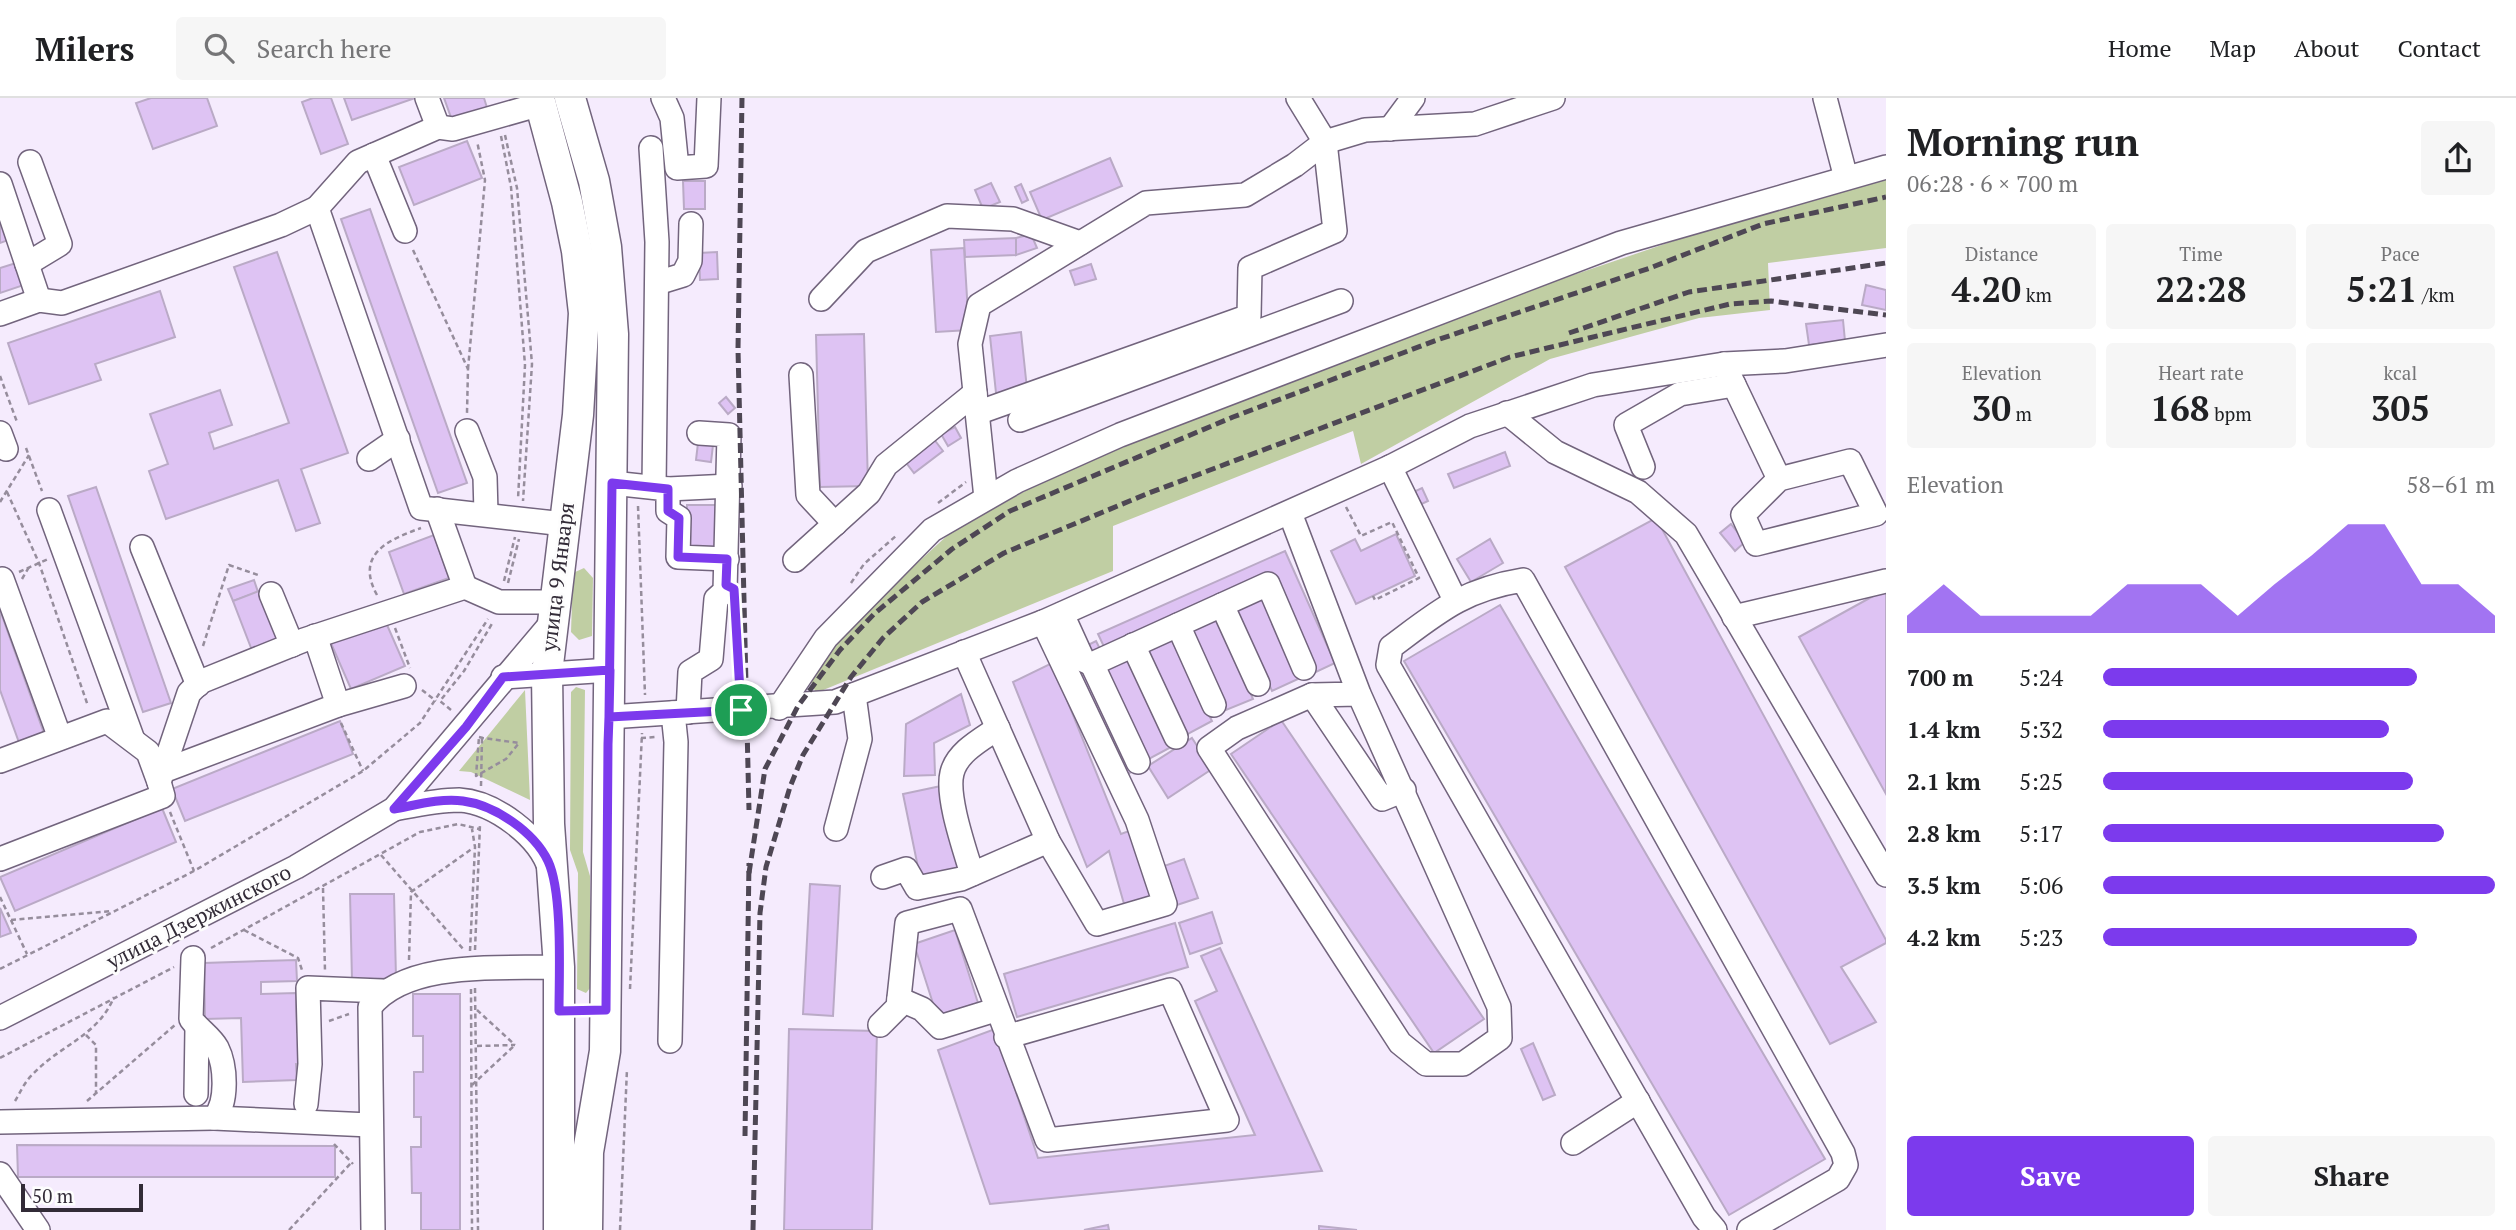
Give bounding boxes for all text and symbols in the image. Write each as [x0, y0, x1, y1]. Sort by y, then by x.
search box [176, 17, 666, 80]
text: Milers [35, 27, 134, 70]
icon: search [200, 29, 238, 67]
text: Search here [256, 31, 392, 65]
text: Home [2108, 32, 2172, 64]
text: Map [2210, 32, 2256, 64]
text: About [2294, 32, 2360, 64]
text: Contact [2398, 32, 2481, 64]
text: Morning run [1907, 117, 2139, 167]
button: share [2421, 121, 2495, 195]
text: 06:28 · 6 × 700 m [1907, 168, 2078, 199]
text: Distance [1965, 241, 2038, 266]
text: Time [2179, 241, 2223, 266]
text: Pace [2381, 241, 2420, 266]
text: 4.20 [1951, 266, 2021, 312]
text: 22:28 [2155, 266, 2247, 312]
text: 5:21 [2346, 266, 2417, 312]
text: km [2021, 282, 2052, 307]
text: /km [2417, 282, 2455, 307]
text: Elevation [1962, 360, 2042, 385]
text: Heart rate [2158, 360, 2244, 385]
text: kcal [2383, 360, 2417, 385]
text: 30 [1971, 385, 2011, 431]
text: 168 [2150, 385, 2210, 431]
text: 305 [2371, 385, 2430, 431]
text: m [2011, 401, 2032, 426]
text: bpm [2210, 401, 2252, 426]
text: Elevation [1907, 469, 2004, 500]
text: 58–61 m [2406, 469, 2495, 500]
street label: улица 9 Января [534, 501, 580, 654]
text: 700 m [1907, 662, 1973, 693]
text: 5:24 [2019, 662, 2063, 693]
pin [711, 680, 771, 740]
icon: arrive [722, 691, 760, 729]
text: 1.4 km [1907, 714, 1981, 745]
text: 5:32 [2019, 714, 2063, 745]
text: 2.1 km [1907, 766, 1981, 797]
text: 5:25 [2019, 766, 2063, 797]
text: 2.8 km [1907, 818, 1981, 849]
text: 5:17 [2019, 818, 2063, 849]
street label: улица Дзержинского [101, 857, 296, 975]
text: 3.5 km [1907, 870, 1981, 901]
text: 5:06 [2019, 870, 2063, 901]
text: 4.2 km [1907, 922, 1981, 953]
text: 5:23 [2019, 922, 2063, 953]
button: Save [1907, 1136, 2194, 1216]
button: Share [2208, 1136, 2495, 1216]
scale bar [21, 1181, 144, 1213]
text: 50 m [32, 1183, 73, 1208]

